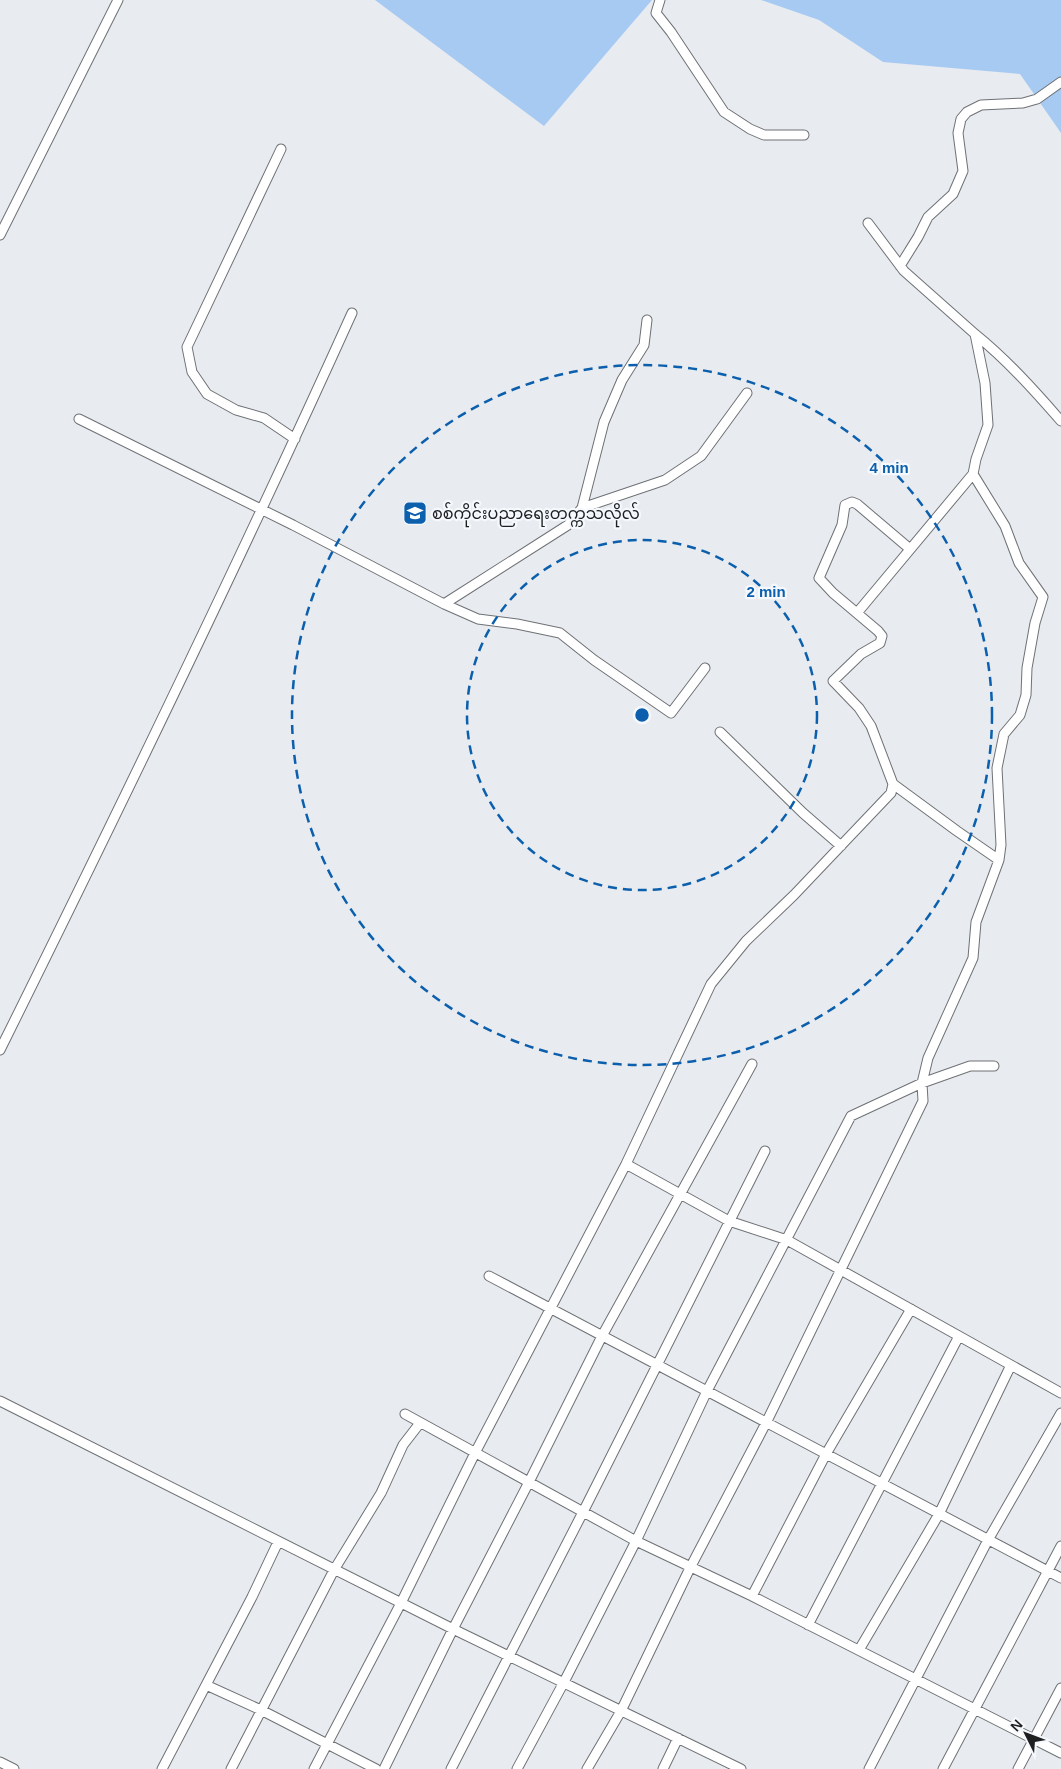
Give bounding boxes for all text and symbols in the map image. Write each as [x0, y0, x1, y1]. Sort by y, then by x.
text: 4 min [869, 459, 909, 476]
school or university icon: စစ်ကိုင်းပညာရေးတက္ကသလိုလ် [402, 500, 428, 526]
place label: စစ်ကိုင်းပညာရေးတက္ကသလိုလ် [432, 502, 640, 528]
text: 2 min [746, 583, 786, 600]
centre of rings [633, 706, 651, 724]
north arrow [1001, 1709, 1051, 1759]
text: N [1007, 1716, 1026, 1734]

